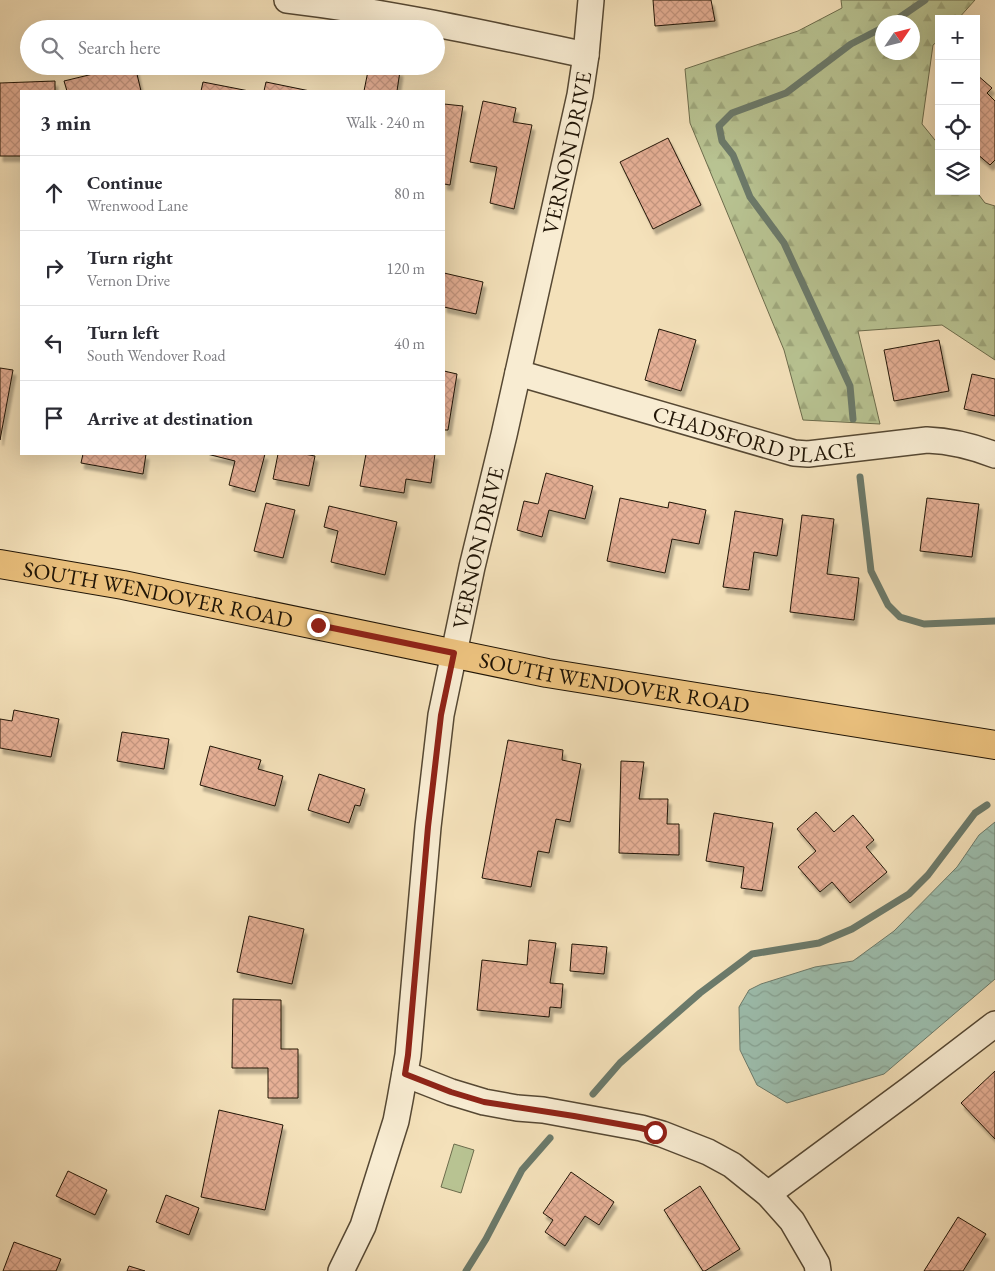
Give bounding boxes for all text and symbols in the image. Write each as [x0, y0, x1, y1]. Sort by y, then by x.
north arrow [875, 15, 920, 60]
map controls [935, 15, 980, 195]
button: + [935, 15, 980, 60]
search box [20, 20, 445, 75]
icon: search [38, 34, 66, 62]
text: Search here [78, 35, 160, 60]
button: − [935, 60, 980, 105]
street label: VERNON DRIVE [535, 69, 598, 237]
button: locate [935, 105, 980, 150]
text: 3 min [40, 109, 91, 136]
text: Walk · 240 m [346, 112, 425, 133]
button: layers [935, 150, 980, 195]
text: Continue [87, 170, 162, 195]
icon: ahead [40, 179, 68, 207]
text: 80 m [394, 183, 425, 204]
text: Wrenwood Lane [87, 195, 188, 216]
text: Turn right [87, 245, 173, 270]
icon: right [40, 254, 68, 282]
text: 120 m [386, 258, 425, 279]
text: Vernon Drive [87, 270, 170, 291]
text: Turn left [87, 320, 159, 345]
icon: left [40, 329, 68, 357]
text: 40 m [394, 333, 425, 354]
text: South Wendover Road [87, 345, 226, 366]
street label: CHADSFORD PLACE [649, 399, 857, 469]
icon: arrive [40, 404, 68, 432]
text: Arrive at destination [87, 406, 253, 431]
street label: VERNON DRIVE [445, 464, 511, 632]
street label: SOUTH WENDOVER ROAD [21, 554, 295, 635]
route end [307, 614, 330, 637]
street label: SOUTH WENDOVER ROAD [477, 645, 752, 720]
route start [644, 1121, 667, 1144]

